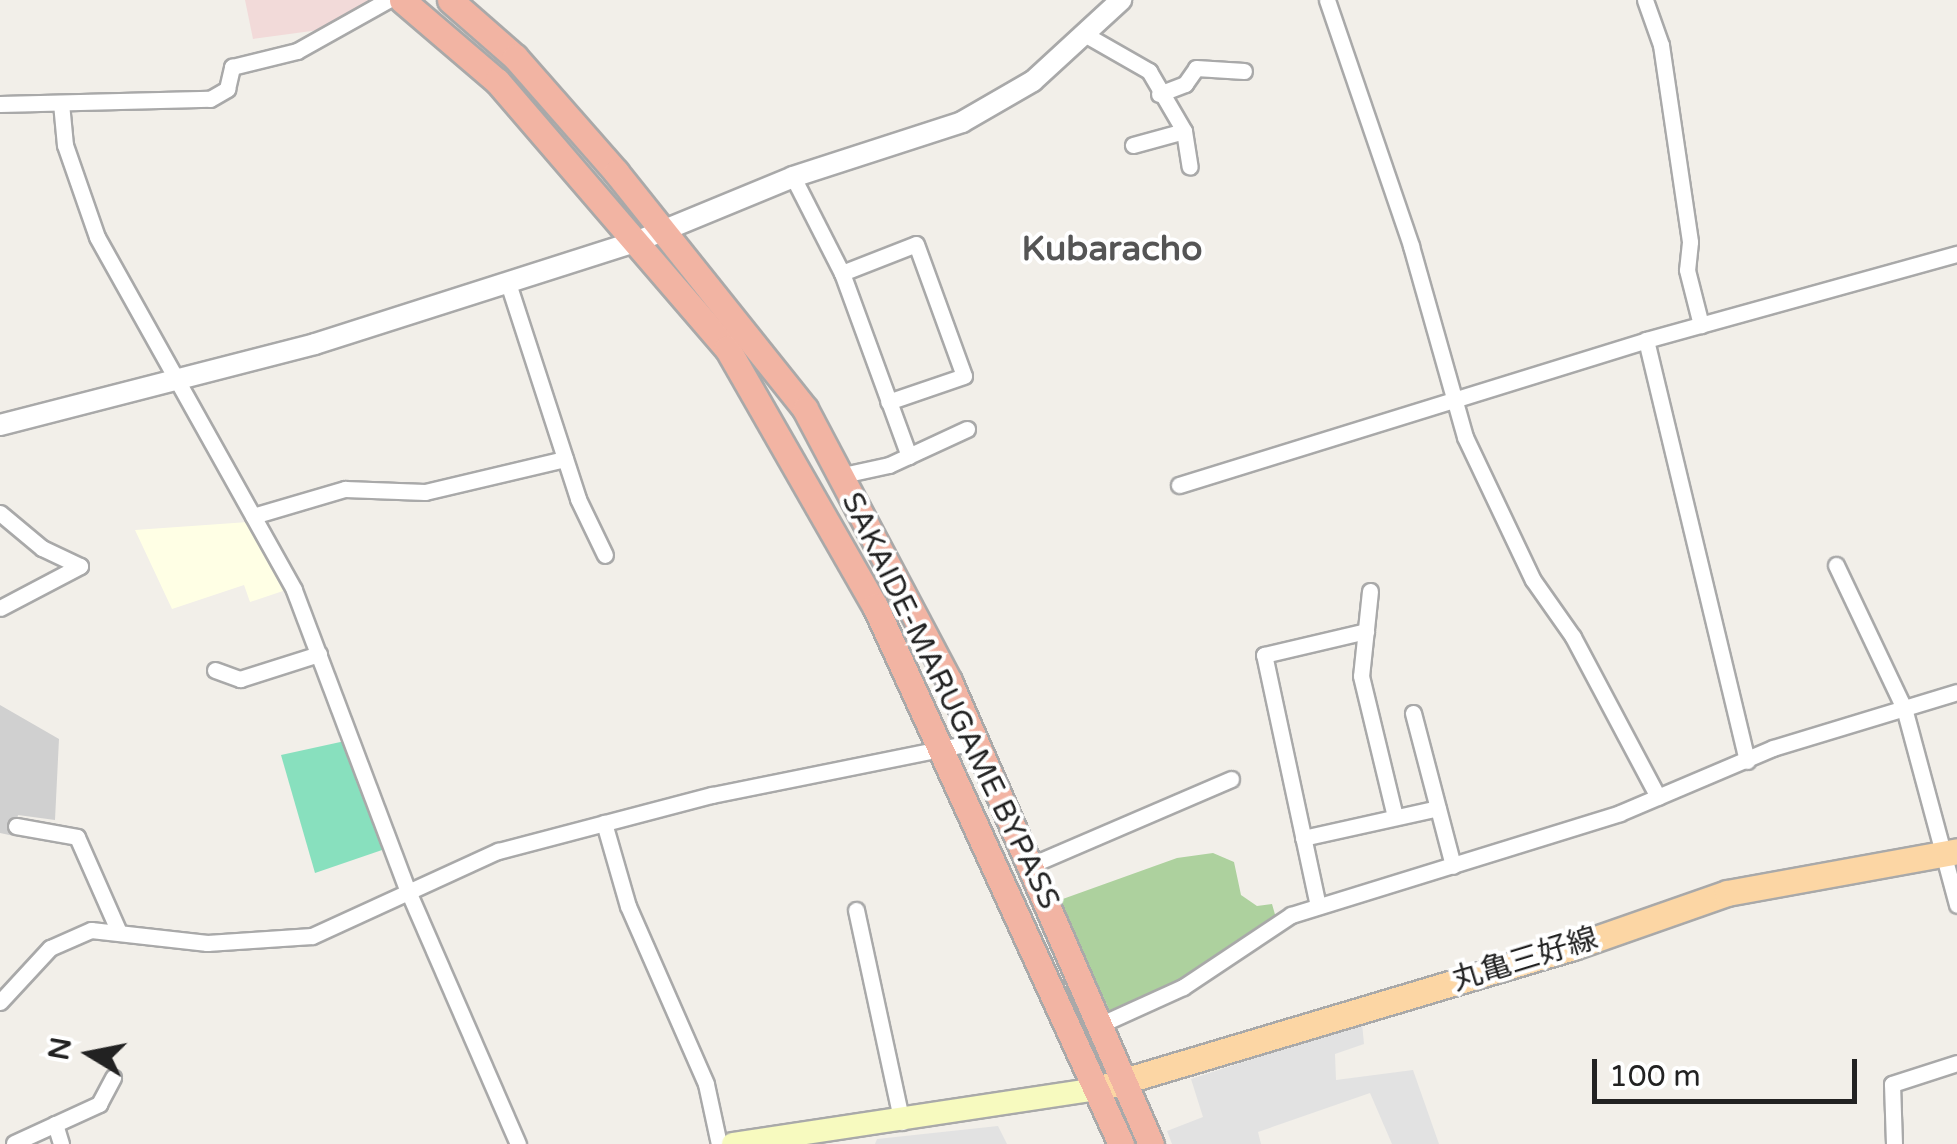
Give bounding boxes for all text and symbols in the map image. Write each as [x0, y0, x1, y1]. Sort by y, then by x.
district label: Kubaracho [1022, 228, 1202, 270]
street label: SAKAIDE-MARUGAME BYPASS [833, 487, 1067, 915]
street label: 丸亀三好線 [1448, 921, 1602, 999]
north arrow [40, 1004, 140, 1104]
text: N [42, 1035, 79, 1063]
scale bar [1597, 1039, 1862, 1101]
text: 100 m [1609, 1058, 1701, 1095]

